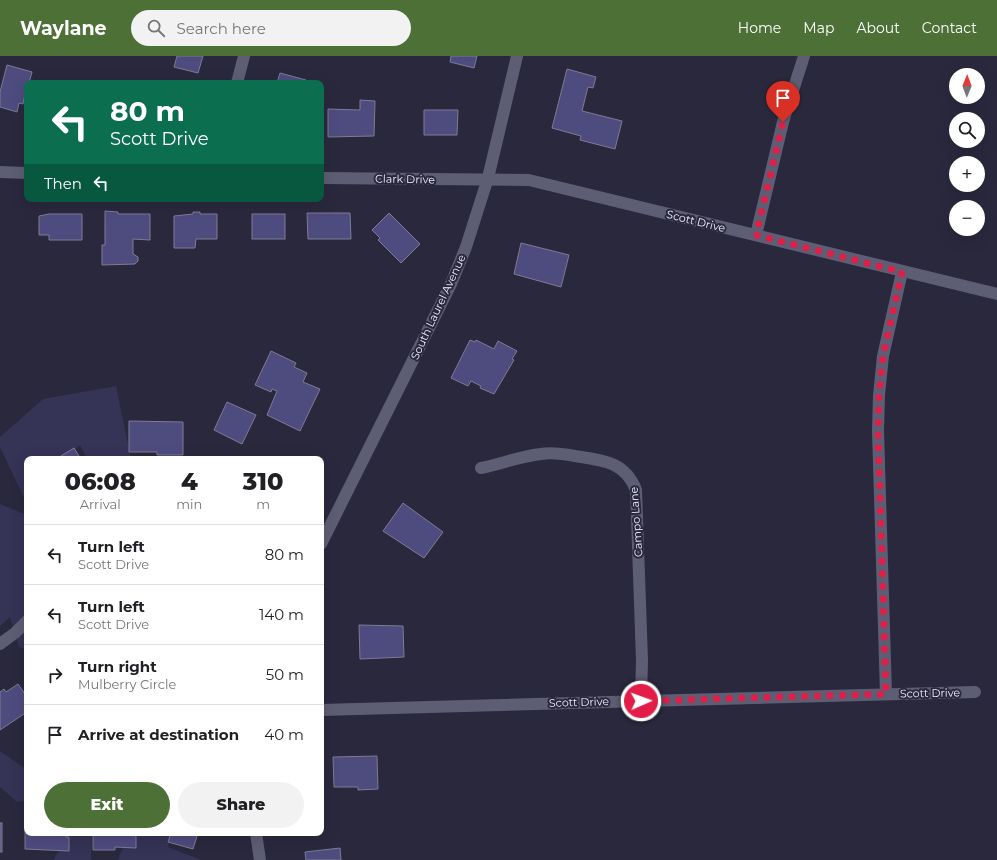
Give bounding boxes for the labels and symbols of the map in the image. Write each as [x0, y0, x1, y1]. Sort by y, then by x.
north arrow [949, 68, 985, 104]
pin [766, 81, 800, 122]
street label: Clark Drive [375, 171, 435, 187]
street label: Scott Drive [665, 207, 727, 235]
street label: South Laurel Avenue [407, 252, 469, 362]
street label: Campo Lane [627, 486, 645, 557]
position arrow [620, 680, 662, 722]
street label: Scott Drive [900, 685, 961, 701]
street label: Scott Drive [549, 694, 610, 710]

